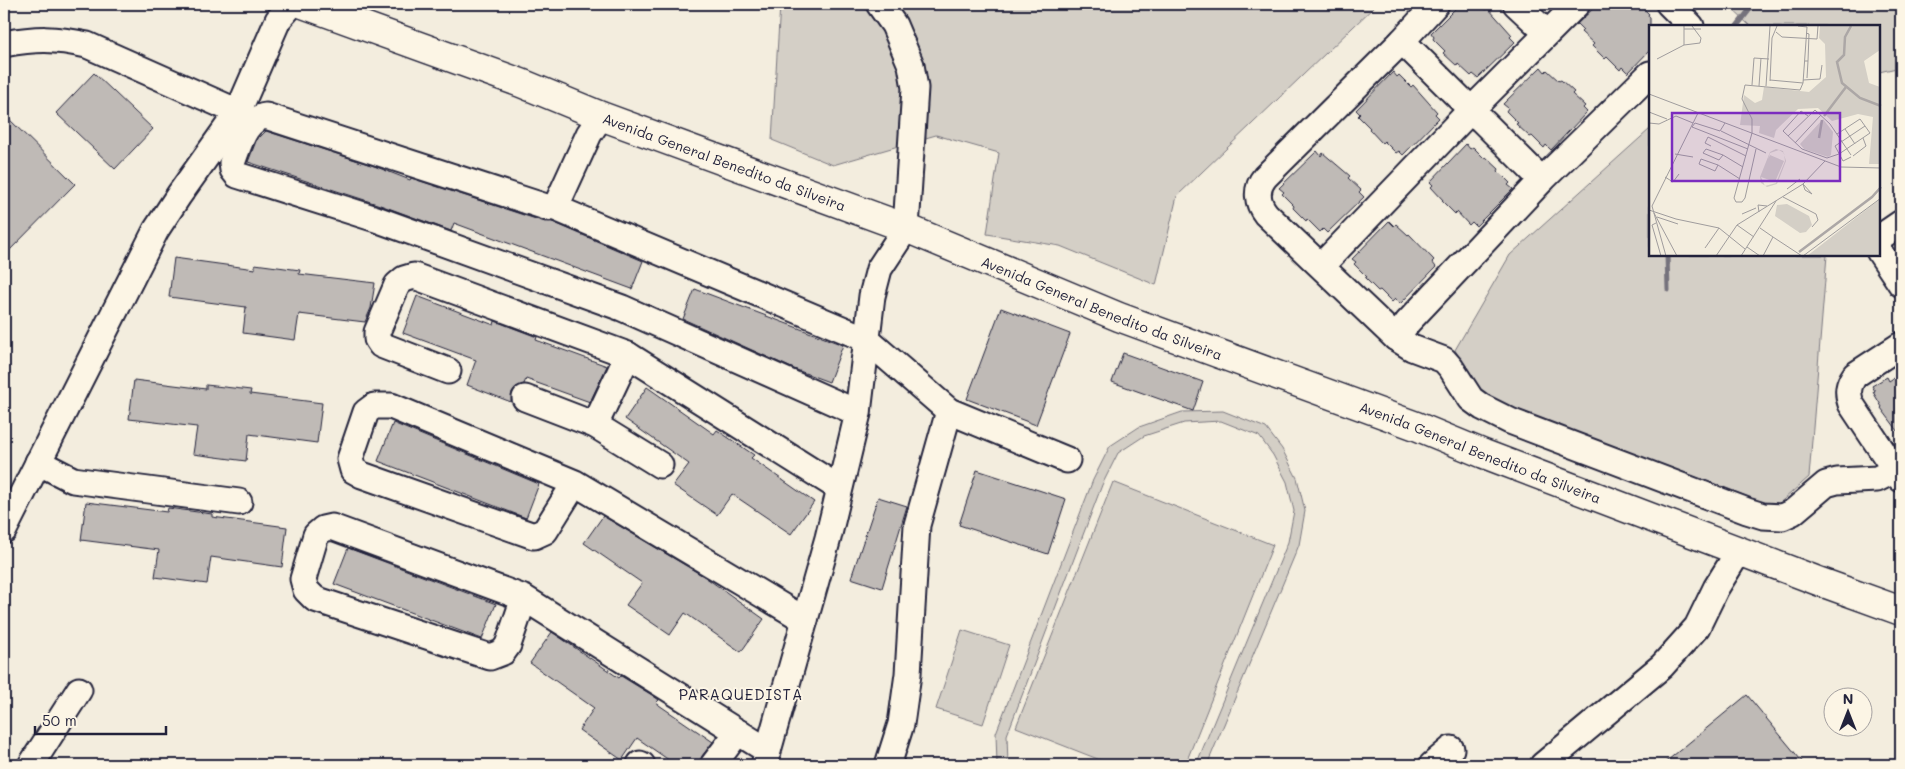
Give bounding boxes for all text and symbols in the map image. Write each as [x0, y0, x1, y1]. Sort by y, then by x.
inset map [1649, 25, 1880, 256]
street label: Avenida General Benedito da Silveira [600, 108, 849, 215]
street label: Avenida General Benedito da Silveira [979, 251, 1225, 364]
street label: Avenida General Benedito da Silveira [1357, 397, 1604, 507]
district label: PARAQUEDISTA [679, 684, 803, 704]
north arrow [1822, 686, 1872, 736]
text: N [1843, 689, 1853, 708]
scale bar [35, 704, 166, 736]
text: 50 m [42, 710, 77, 730]

